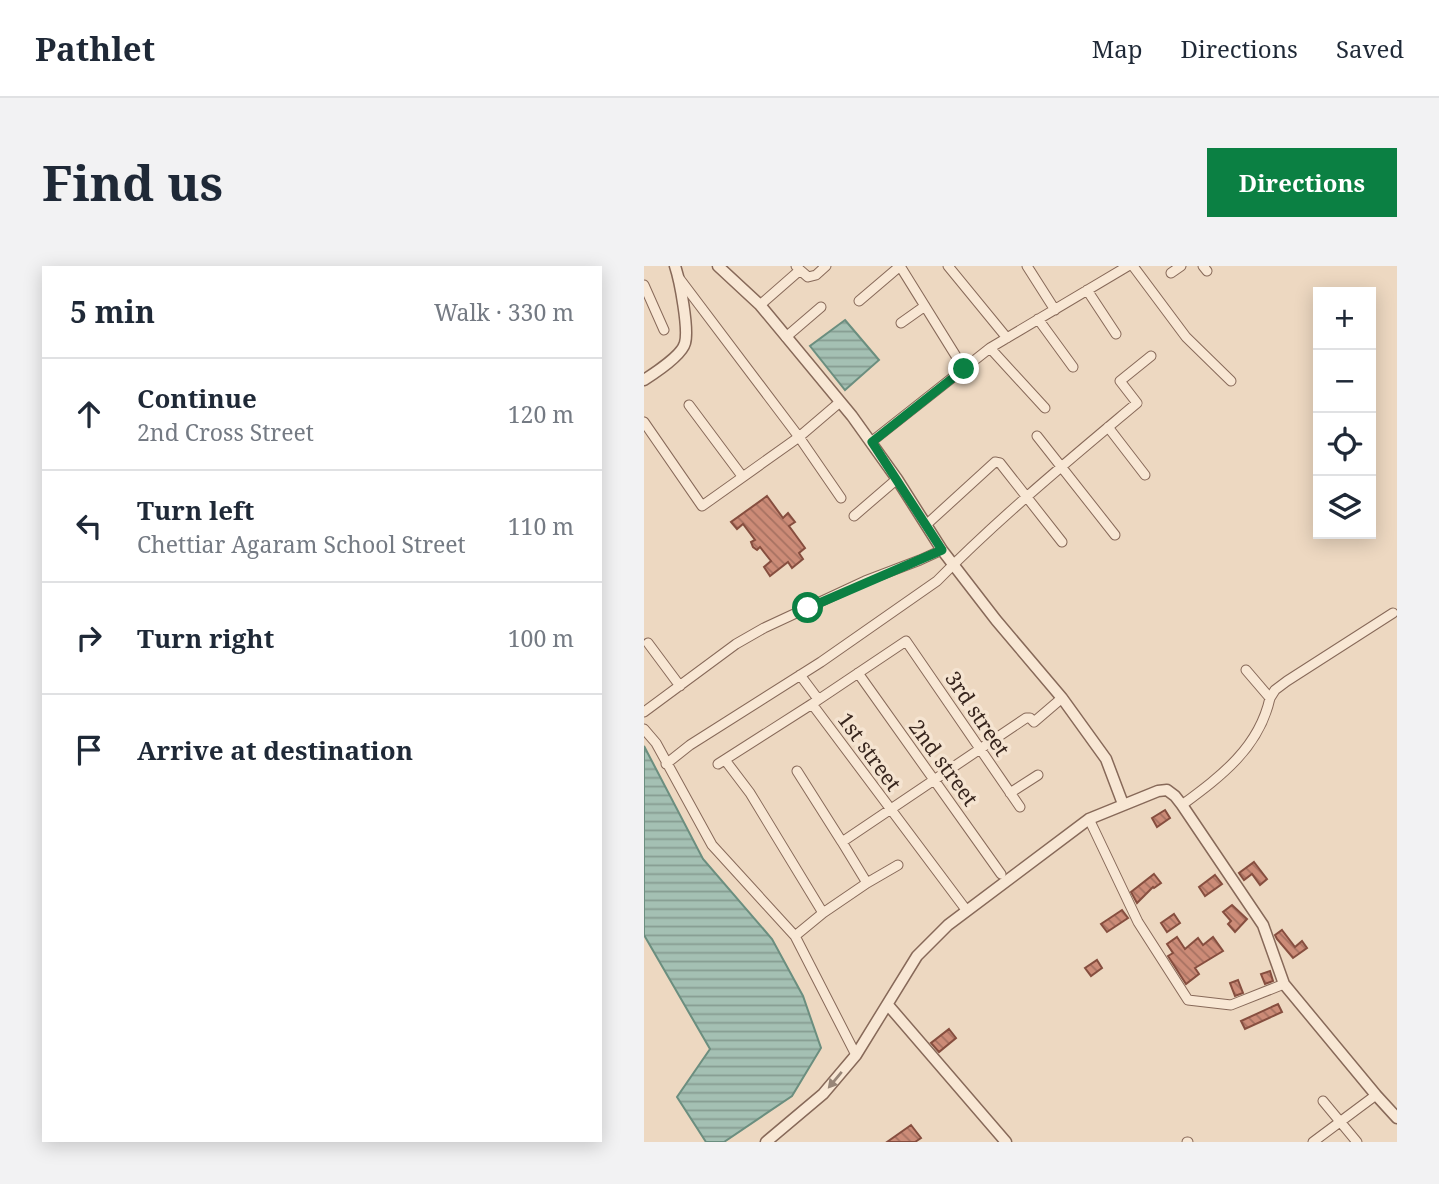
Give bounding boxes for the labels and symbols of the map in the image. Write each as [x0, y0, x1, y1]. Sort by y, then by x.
route end [948, 353, 979, 384]
route start [792, 592, 823, 623]
street label: 3rd street [939, 666, 1016, 761]
street label: 1st street [832, 706, 908, 796]
street label: 2nd street [903, 714, 985, 811]
one-way arrow [827, 1071, 842, 1089]

